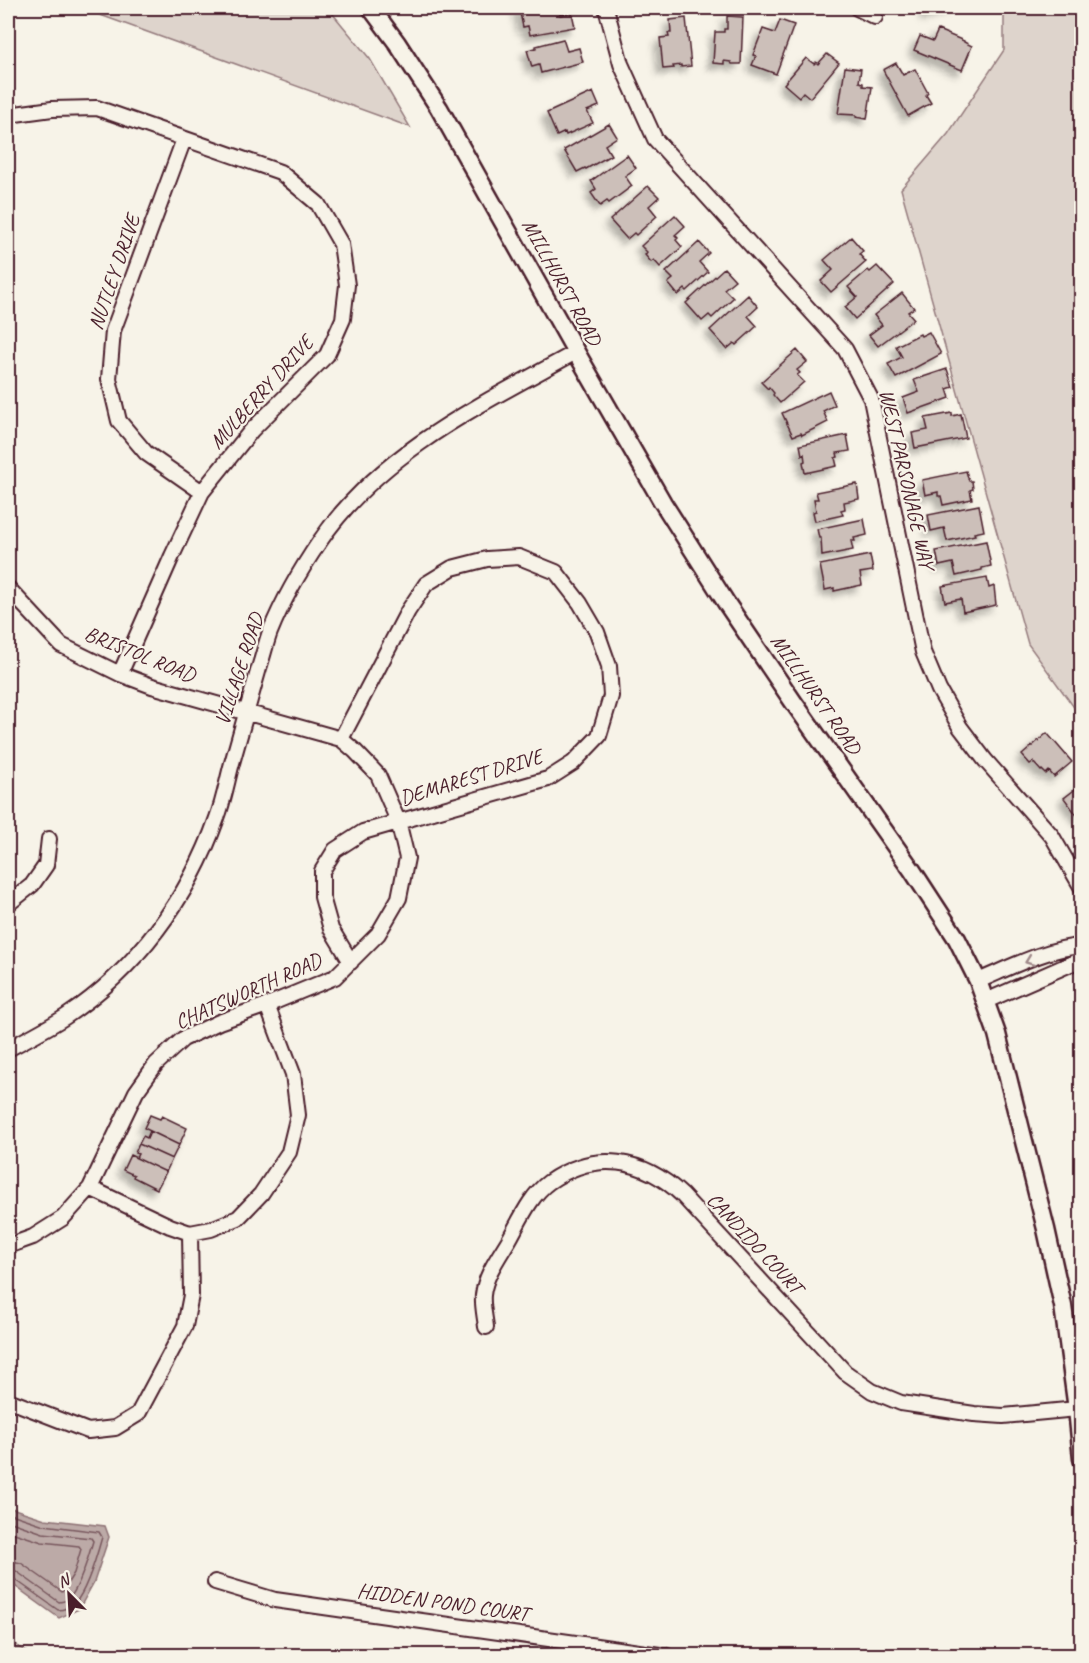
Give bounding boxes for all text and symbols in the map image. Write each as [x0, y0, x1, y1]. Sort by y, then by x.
street label: NUTLEY DRIVE [82, 208, 147, 333]
street label: MILLHURST ROAD [517, 214, 608, 351]
street label: MULBERRY DRIVE [203, 328, 320, 454]
street label: WEST PARSONAGE WAY [874, 387, 941, 576]
street label: VILLAGE ROAD [209, 608, 270, 728]
street label: BRISTOL ROAD [81, 620, 201, 689]
street label: MILLHURST ROAD [765, 629, 868, 761]
street label: DEMAREST DRIVE [397, 742, 548, 811]
street label: CHATSWORTH ROAD [171, 946, 327, 1035]
one-way arrow [1024, 954, 1035, 966]
street label: CANDIDO COURT [701, 1187, 812, 1302]
north arrow [39, 1564, 99, 1624]
text: N [55, 1569, 75, 1592]
street label: HIDDEN POND COURT [356, 1577, 535, 1627]

